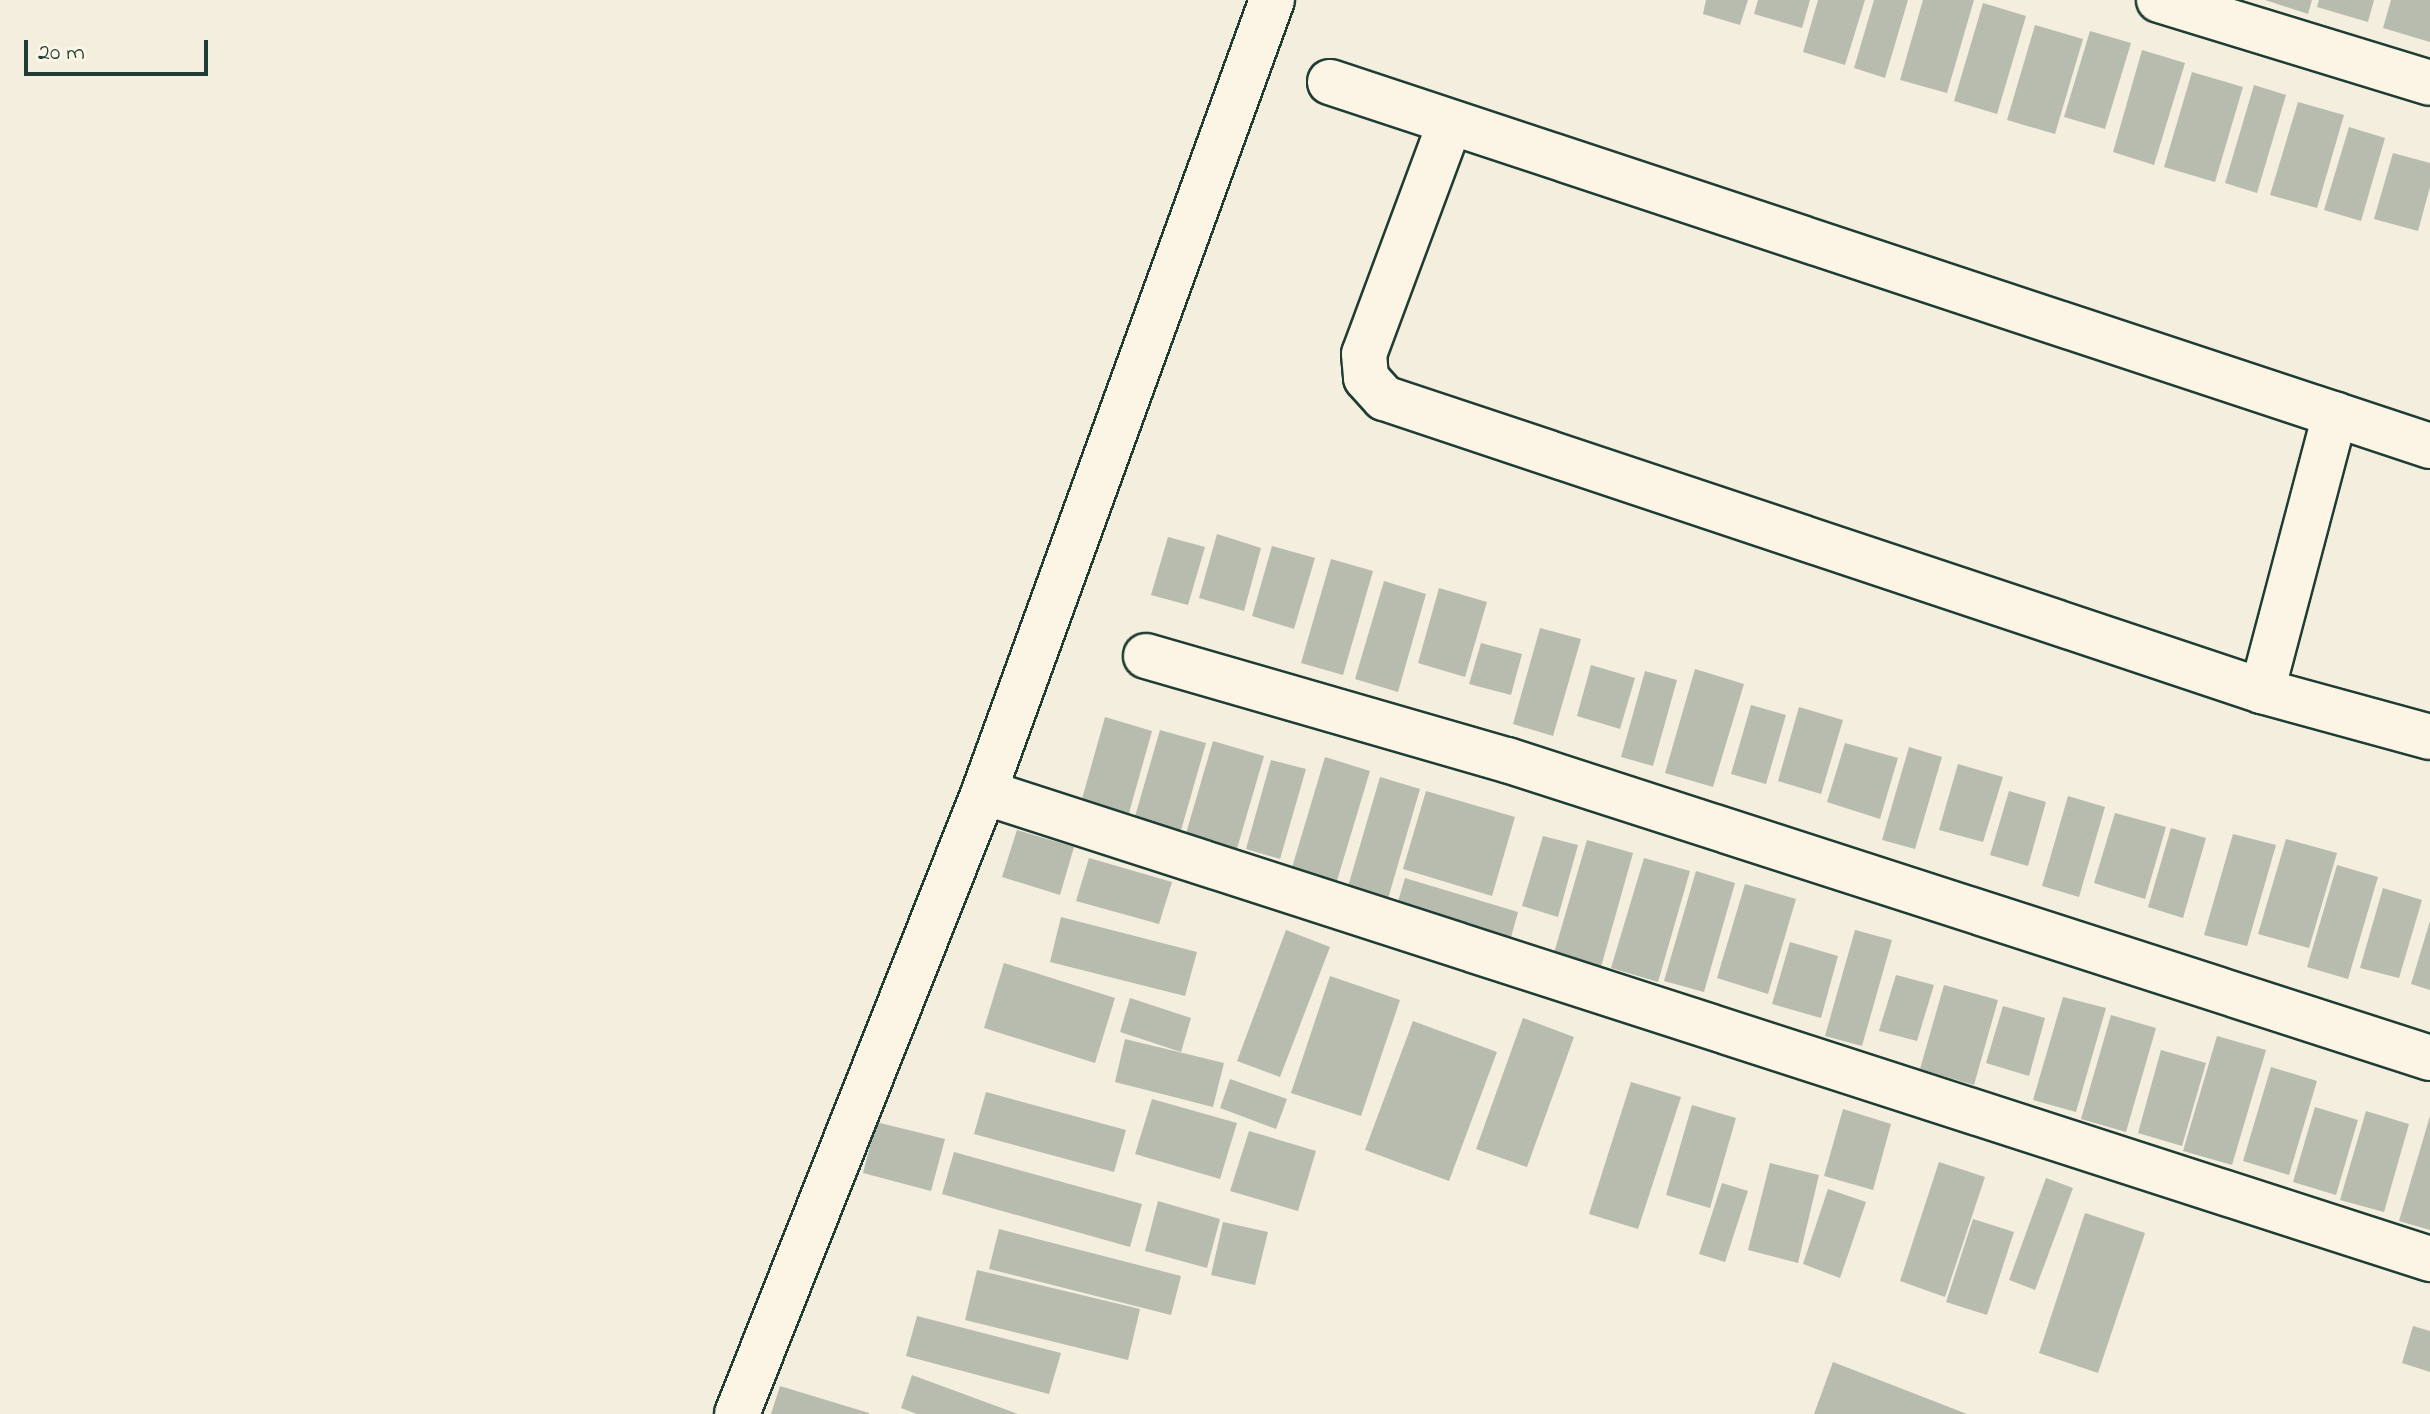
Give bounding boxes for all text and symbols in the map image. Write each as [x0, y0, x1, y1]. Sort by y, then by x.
scale bar [28, 24, 212, 74]
text: 20 m [38, 36, 85, 71]

